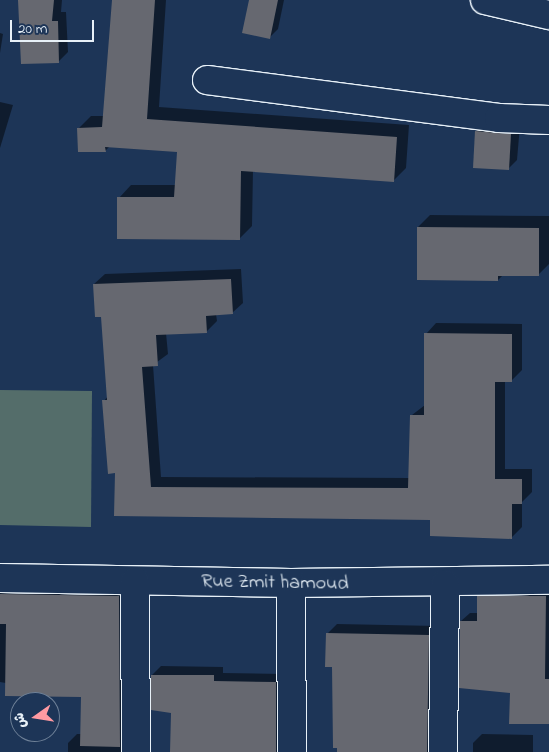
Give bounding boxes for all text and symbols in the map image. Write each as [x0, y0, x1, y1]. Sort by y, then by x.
scale bar [12, 10, 96, 42]
text: 20 m [18, 18, 47, 40]
street label: Rue Zmit hamoud [201, 570, 349, 596]
north arrow [10, 692, 60, 742]
text: ش [9, 710, 33, 730]

